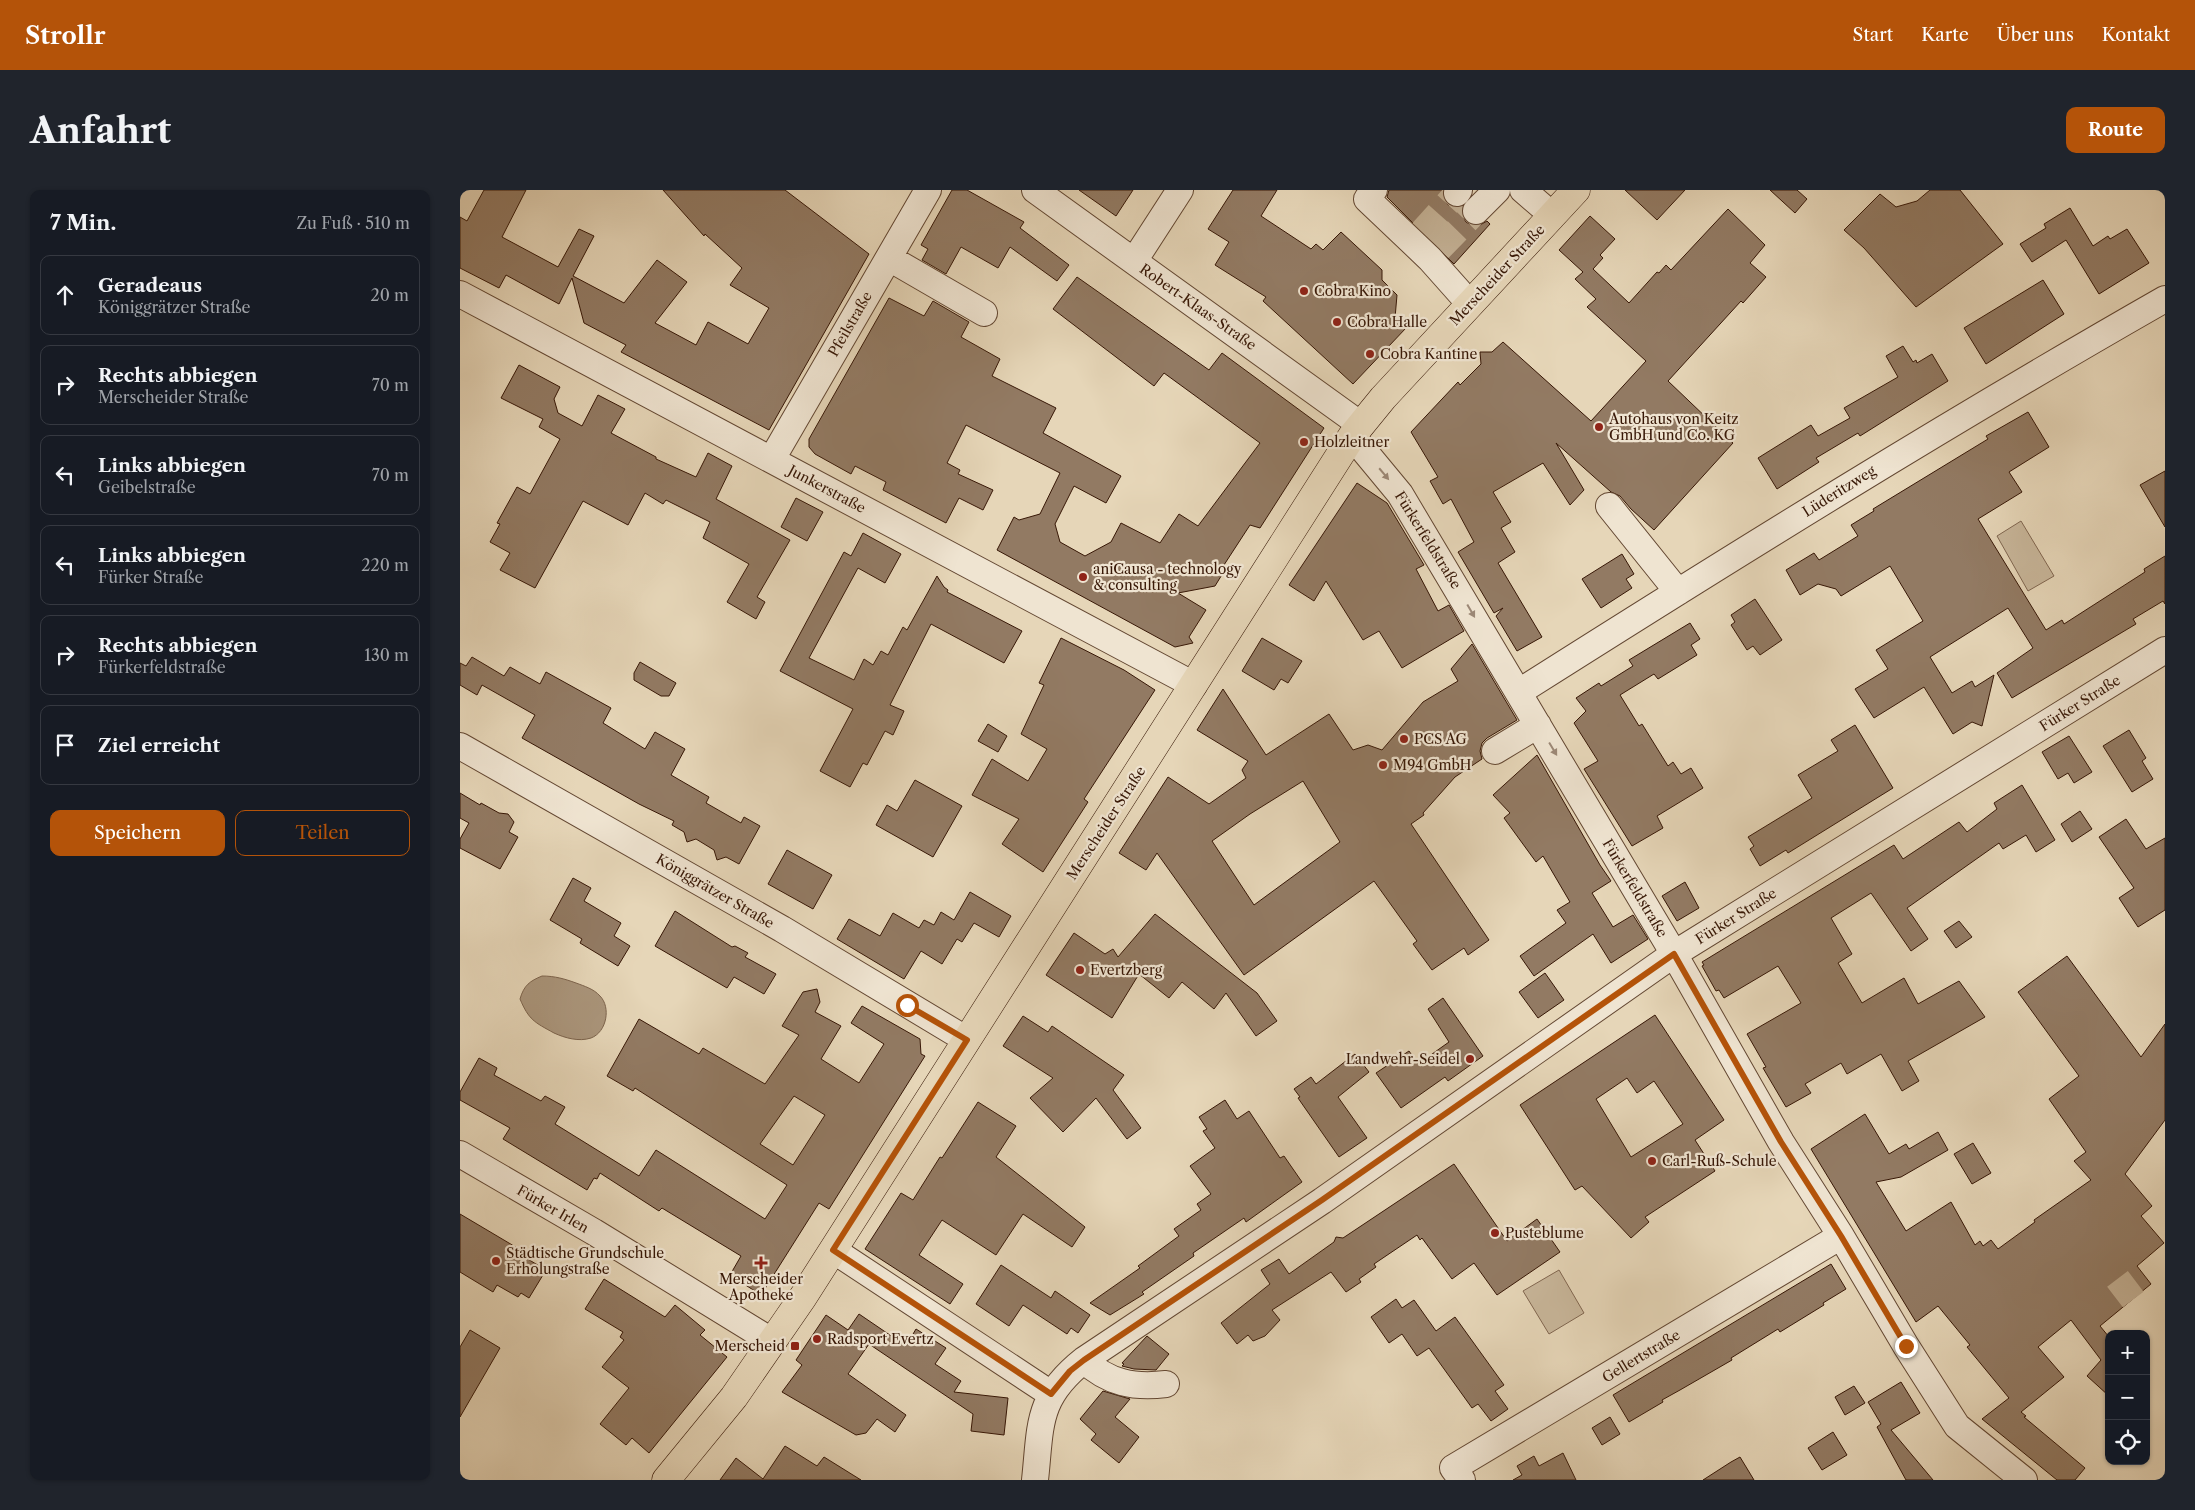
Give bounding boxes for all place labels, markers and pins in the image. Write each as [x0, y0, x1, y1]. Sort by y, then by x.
place label: Cobra Kino [1314, 282, 1391, 300]
marker: Cobra Kino [1298, 285, 1310, 297]
place label: Cobra Halle [1347, 313, 1427, 331]
marker: Cobra Halle [1331, 316, 1343, 328]
place label: Cobra Kantine [1380, 345, 1478, 363]
marker: Cobra Kantine [1364, 348, 1376, 360]
place label: Autohaus von Keitz GmbH und Co. KG [1608, 410, 1739, 444]
marker: Autohaus von Keitz GmbH und Co. KG [1593, 421, 1605, 433]
place label: Holzleitner [1314, 433, 1389, 451]
marker: Holzleitner [1298, 436, 1310, 448]
place label: aniCausa - technology & consulting [1093, 560, 1242, 594]
marker: aniCausa - technology & consulting [1077, 571, 1089, 583]
place label: PCS AG [1414, 730, 1467, 748]
marker: PCS AG [1398, 733, 1410, 745]
place label: M94 GmbH [1393, 756, 1472, 774]
marker: M94 GmbH [1377, 759, 1389, 771]
place label: Evertzberg [1090, 961, 1163, 979]
marker: Evertzberg [1074, 964, 1086, 976]
place label: Landwehr-Seidel [1346, 1050, 1460, 1068]
marker: Landwehr-Seidel [1464, 1053, 1476, 1065]
place label: Carl-Ruß-Schule [1662, 1152, 1777, 1170]
marker: Carl-Ruß-Schule [1646, 1155, 1658, 1167]
place label: Pusteblume [1505, 1224, 1584, 1242]
marker: Pusteblume [1489, 1227, 1501, 1239]
place label: Städtische Grundschule Erholungstraße [506, 1244, 664, 1278]
marker: Städtische Grundschule Erholungstraße [490, 1255, 502, 1267]
marker: Merscheider Apotheke [755, 1257, 767, 1269]
place label: Merscheider Apotheke [719, 1270, 803, 1304]
place label: Radsport Evertz [827, 1330, 934, 1348]
marker: Radsport Evertz [811, 1333, 823, 1345]
place label: Merscheid [715, 1337, 785, 1355]
marker: Merscheid [789, 1340, 801, 1352]

